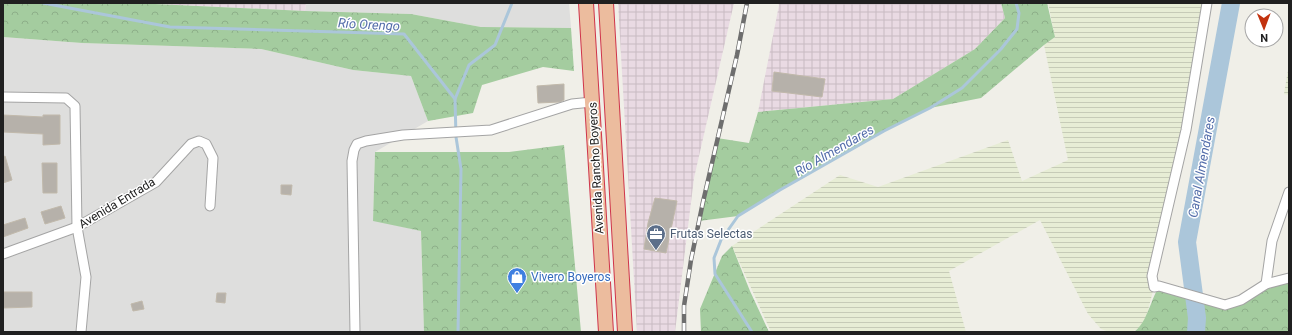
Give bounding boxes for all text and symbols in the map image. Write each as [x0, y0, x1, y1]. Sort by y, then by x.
north arrow [1244, 8, 1284, 48]
water label: Río Orengo [338, 15, 400, 34]
text: N [1260, 31, 1268, 44]
street label: Avenida Rancho Boyeros [586, 102, 606, 234]
water label: Canal Almendares [1185, 115, 1218, 219]
water label: Río Almendares [792, 122, 877, 179]
street label: Avenida Entrada [76, 175, 158, 231]
office icon: Frutas Selectas [645, 223, 667, 251]
place label: Frutas Selectas [670, 227, 752, 241]
shop icon: Vivero Boyeros [506, 266, 528, 294]
place label: Vivero Boyeros [531, 270, 611, 284]

